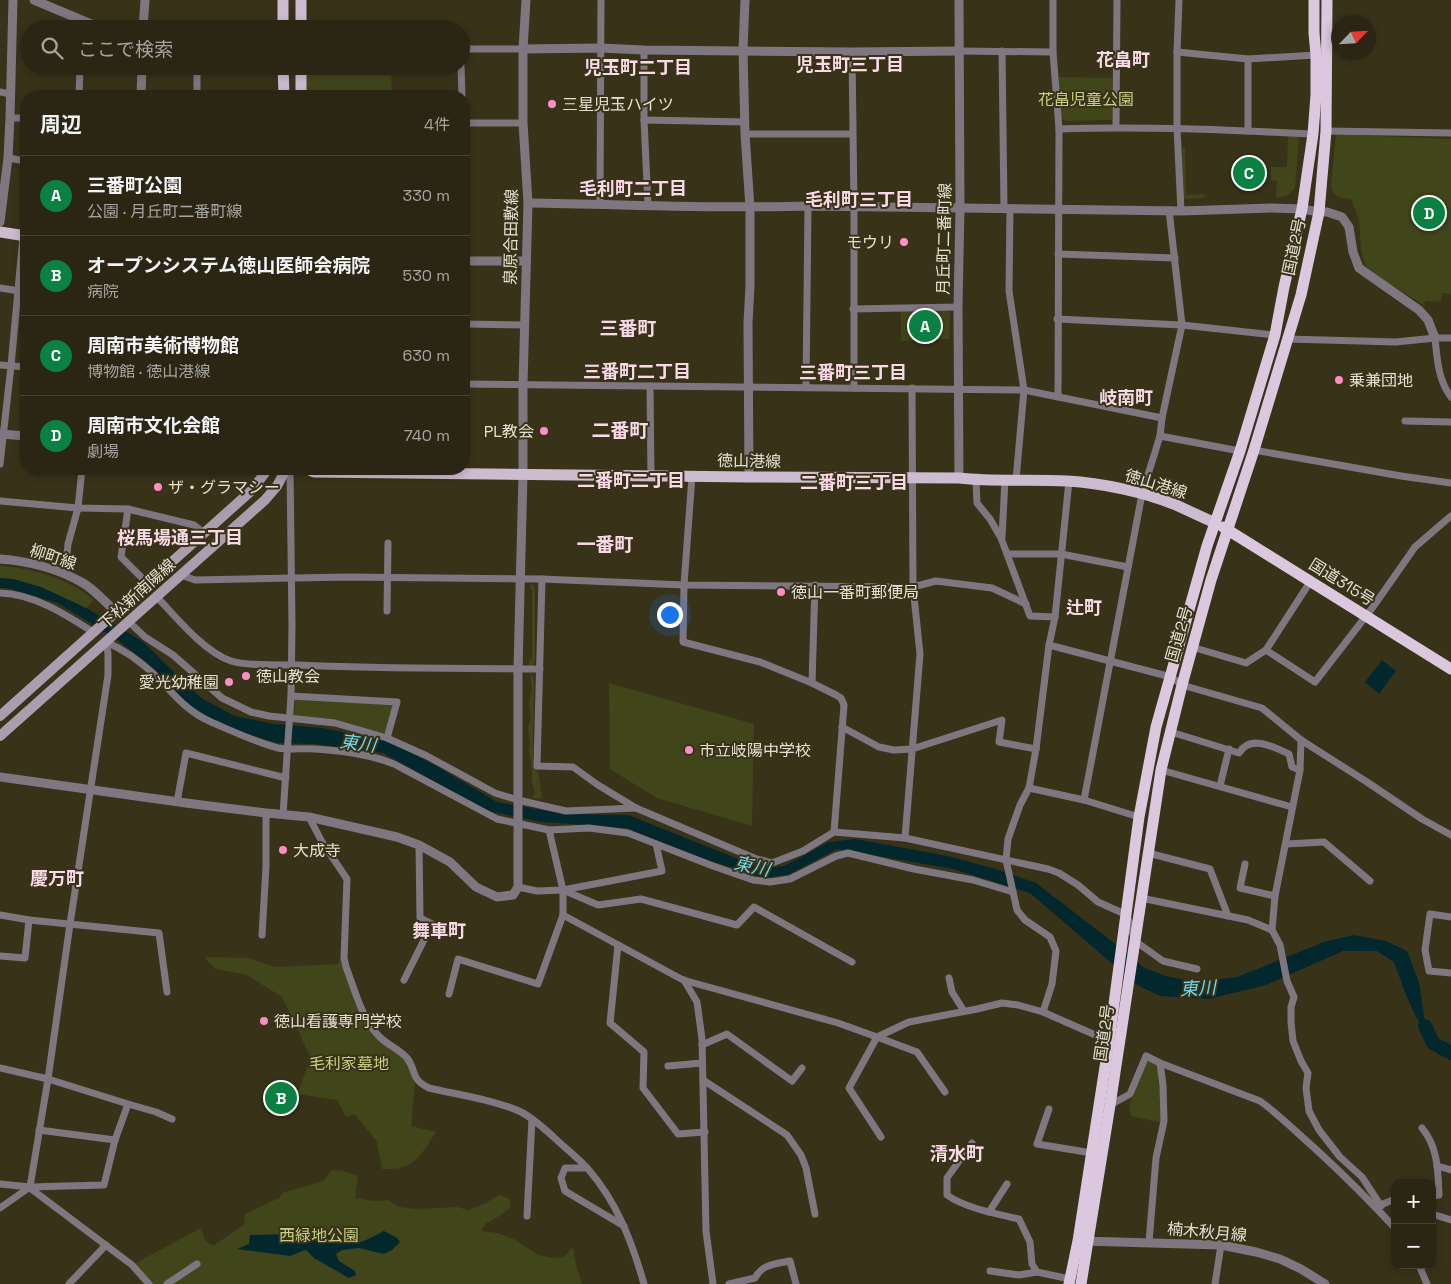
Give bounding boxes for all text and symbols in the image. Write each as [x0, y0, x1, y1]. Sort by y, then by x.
north arrow [1331, 15, 1376, 60]
search box [20, 20, 470, 75]
icon: search [38, 34, 66, 62]
text: ここで検索 [78, 37, 173, 62]
district label: 花畠町 [1096, 48, 1150, 71]
district label: 児玉町三丁目 [796, 53, 904, 76]
district label: 児玉町二丁目 [584, 56, 692, 79]
park label: 花畠児童公園 [1038, 89, 1134, 110]
place label: 三星児玉ハイツ [562, 94, 674, 115]
marker: 三星児玉ハイツ [546, 98, 558, 110]
text: 周辺 [40, 111, 82, 138]
text: 4件 [424, 114, 450, 135]
pin: C [1233, 154, 1265, 192]
text: 三番町公園 [87, 173, 182, 198]
district label: 毛利町二丁目 [579, 177, 687, 200]
street label: 月丘町二番町線 [933, 183, 955, 295]
text: A [51, 185, 61, 206]
text: 330 m [403, 185, 450, 206]
district label: 毛利町三丁目 [805, 188, 913, 211]
street label: 泉原合田敷線 [500, 189, 522, 285]
pin: D [1413, 194, 1445, 232]
text: 公園 · 月丘町二番町線 [87, 201, 242, 222]
street label: 国道2号 [1278, 217, 1310, 277]
place label: モウリ [846, 232, 894, 253]
marker: モウリ [898, 236, 910, 248]
text: オープンシステム徳山医師会病院 [87, 253, 370, 278]
text: B [51, 265, 61, 286]
text: 530 m [403, 265, 450, 286]
text: 病院 [87, 281, 119, 302]
pin: A [909, 307, 941, 345]
district label: 三番町 [599, 316, 657, 341]
text: 周南市美術博物館 [87, 333, 239, 358]
text: C [51, 345, 61, 366]
text: 630 m [402, 345, 450, 366]
district label: 三番町二丁目 [583, 360, 691, 383]
text: 博物館 · 徳山港線 [87, 361, 210, 382]
district label: 三番町三丁目 [799, 361, 907, 384]
place label: 乗兼団地 [1349, 370, 1413, 391]
marker: 乗兼団地 [1333, 374, 1345, 386]
district label: 岐南町 [1099, 386, 1153, 409]
text: 周南市文化会館 [87, 413, 220, 438]
district label: 二番町 [591, 418, 649, 443]
place label: PL教会 [484, 421, 534, 442]
text: D [51, 425, 61, 446]
text: 740 m [404, 425, 450, 446]
marker: PL教会 [538, 425, 550, 437]
text: 劇場 [87, 441, 119, 462]
street label: 徳山港線 [717, 450, 781, 472]
street label: 徳山港線 [1122, 465, 1190, 503]
district label: 二番町二丁目 [577, 469, 685, 492]
district label: 二番町三丁目 [800, 471, 908, 494]
place label: ザ・グラマシー [168, 477, 280, 498]
marker: ザ・グラマシー [152, 481, 164, 493]
district label: 桜馬場通三丁目 [117, 526, 243, 549]
district label: 一番町 [576, 532, 634, 557]
street label: 柳町線 [27, 540, 79, 574]
street label: 下松新南陽線 [94, 554, 180, 634]
street label: 国道315号 [1305, 554, 1379, 610]
place label: 徳山一番町郵便局 [791, 582, 919, 603]
marker: 徳山一番町郵便局 [775, 586, 787, 598]
district label: 辻町 [1066, 596, 1102, 619]
your location [657, 602, 683, 628]
street label: 国道2号 [1161, 603, 1197, 665]
place label: 徳山教会 [256, 666, 320, 687]
marker: 徳山教会 [240, 670, 252, 682]
place label: 愛光幼稚園 [139, 672, 219, 693]
marker: 愛光幼稚園 [223, 676, 235, 688]
water label: 東川 [339, 729, 379, 757]
place label: 市立岐陽中学校 [699, 740, 811, 761]
marker: 市立岐陽中学校 [683, 744, 695, 756]
place label: 大成寺 [293, 840, 341, 861]
marker: 大成寺 [277, 844, 289, 856]
water label: 東川 [732, 851, 774, 881]
district label: 慶万町 [30, 867, 84, 890]
district label: 舞車町 [412, 919, 466, 942]
water label: 東川 [1179, 975, 1219, 1000]
street label: 国道2号 [1090, 1003, 1118, 1063]
place label: 徳山看護専門学校 [274, 1011, 402, 1032]
marker: 徳山看護専門学校 [258, 1015, 270, 1027]
park label: 毛利家墓地 [309, 1053, 389, 1074]
pin: B [265, 1079, 297, 1117]
district label: 清水町 [930, 1142, 984, 1165]
map controls [1391, 1179, 1436, 1269]
button: + [1391, 1179, 1436, 1224]
street label: 楠木秋月線 [1166, 1218, 1248, 1246]
button: − [1391, 1224, 1436, 1269]
park label: 西緑地公園 [279, 1225, 359, 1246]

